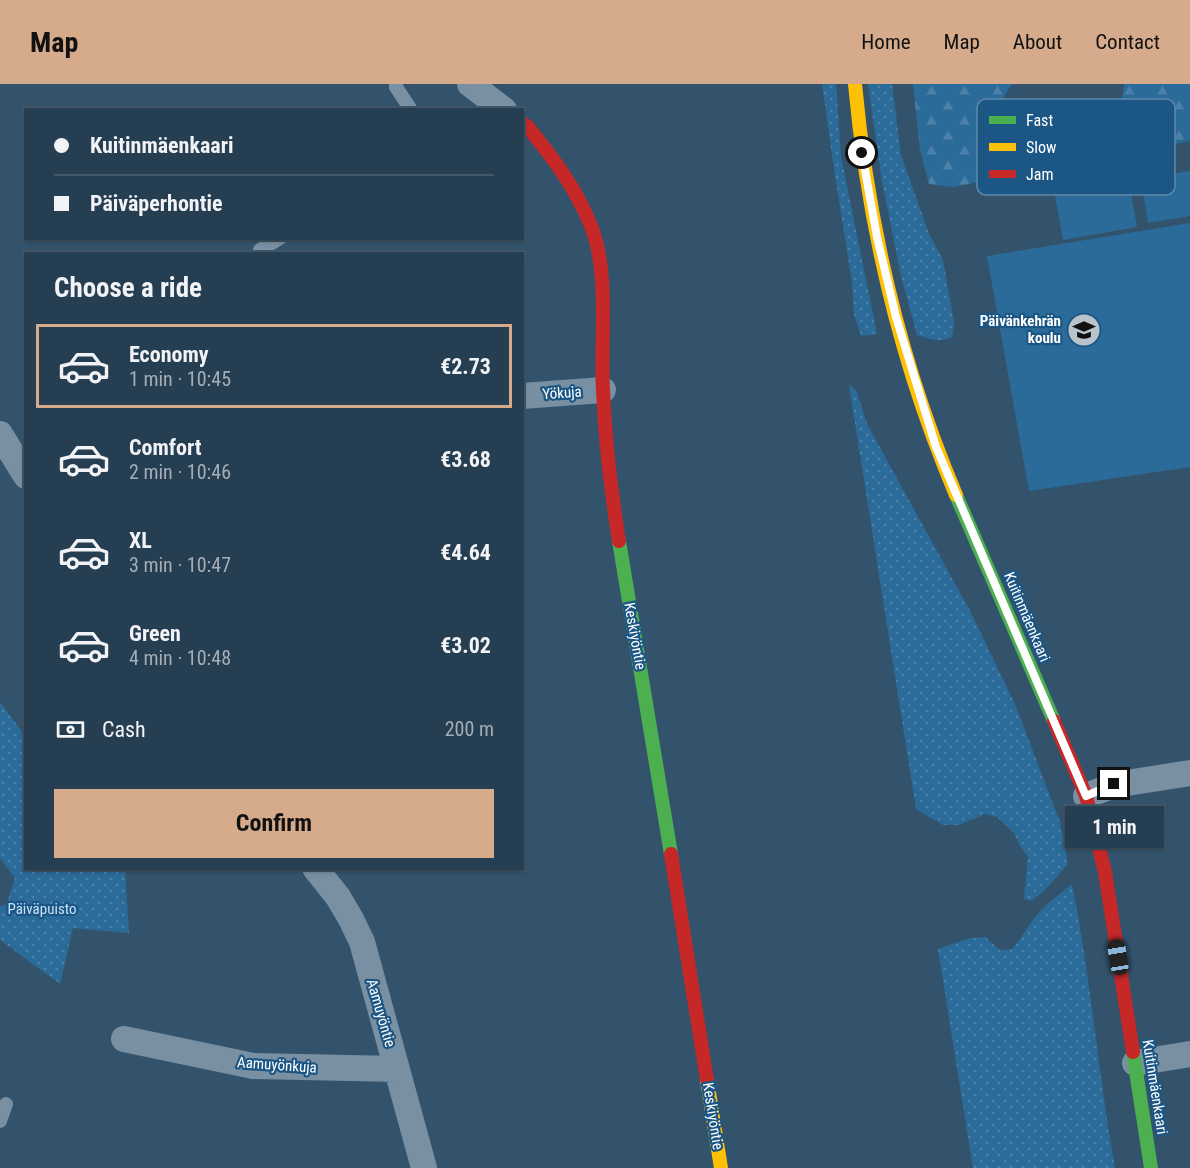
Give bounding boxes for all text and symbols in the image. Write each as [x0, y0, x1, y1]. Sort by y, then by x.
text: Map [30, 26, 78, 59]
text: Home [861, 30, 911, 54]
text: Map [944, 30, 980, 54]
text: About [1013, 30, 1062, 54]
text: Contact [1095, 30, 1160, 54]
legend [977, 99, 1175, 195]
text: Fast [1026, 111, 1053, 130]
text: Kuitinmäenkaari [90, 133, 234, 158]
text: Slow [1026, 138, 1056, 157]
route start [848, 139, 875, 166]
text: Jam [1026, 165, 1053, 184]
text: Päiväperhontie [90, 191, 223, 216]
text: Choose a ride [54, 272, 202, 304]
place label: Päivänkehrän koulu [980, 312, 1061, 347]
school or university icon: Päivänkehrän koulu [1066, 312, 1102, 348]
icon: car [57, 339, 111, 393]
text: Economy [129, 342, 209, 367]
text: €2.73 [440, 354, 491, 379]
text: 1 min · 10:45 [129, 367, 231, 391]
street label: Yökuja [542, 383, 582, 403]
icon: car [57, 432, 111, 486]
text: Comfort [129, 435, 202, 460]
text: €3.68 [440, 447, 491, 472]
text: 2 min · 10:46 [129, 460, 231, 484]
icon: car [57, 525, 111, 579]
text: XL [129, 528, 152, 553]
text: €4.64 [440, 540, 491, 565]
text: 3 min · 10:47 [129, 553, 231, 577]
street label: Kuitinmäenkaari [1000, 569, 1054, 665]
street label: Keskiyöntie [620, 601, 650, 671]
icon: car [57, 618, 111, 672]
text: Green [129, 621, 181, 646]
text: €3.02 [440, 633, 491, 658]
text: 4 min · 10:48 [129, 646, 231, 670]
icon: cash [54, 713, 87, 746]
text: Cash [102, 717, 146, 742]
text: 200 m [445, 717, 494, 741]
route end [1100, 770, 1127, 797]
button: Confirm [54, 789, 494, 858]
callout: 1 min [1064, 805, 1164, 847]
text: 1 min [1092, 815, 1137, 839]
park label: Päiväpuisto [7, 900, 77, 918]
car [1106, 938, 1130, 976]
street label: Aamuyöntie [363, 977, 399, 1049]
street label: Kuitinmäenkaari [1139, 1038, 1171, 1136]
street label: Aamuyönkuja [237, 1053, 317, 1077]
street label: Keskiyöntie [699, 1081, 727, 1151]

